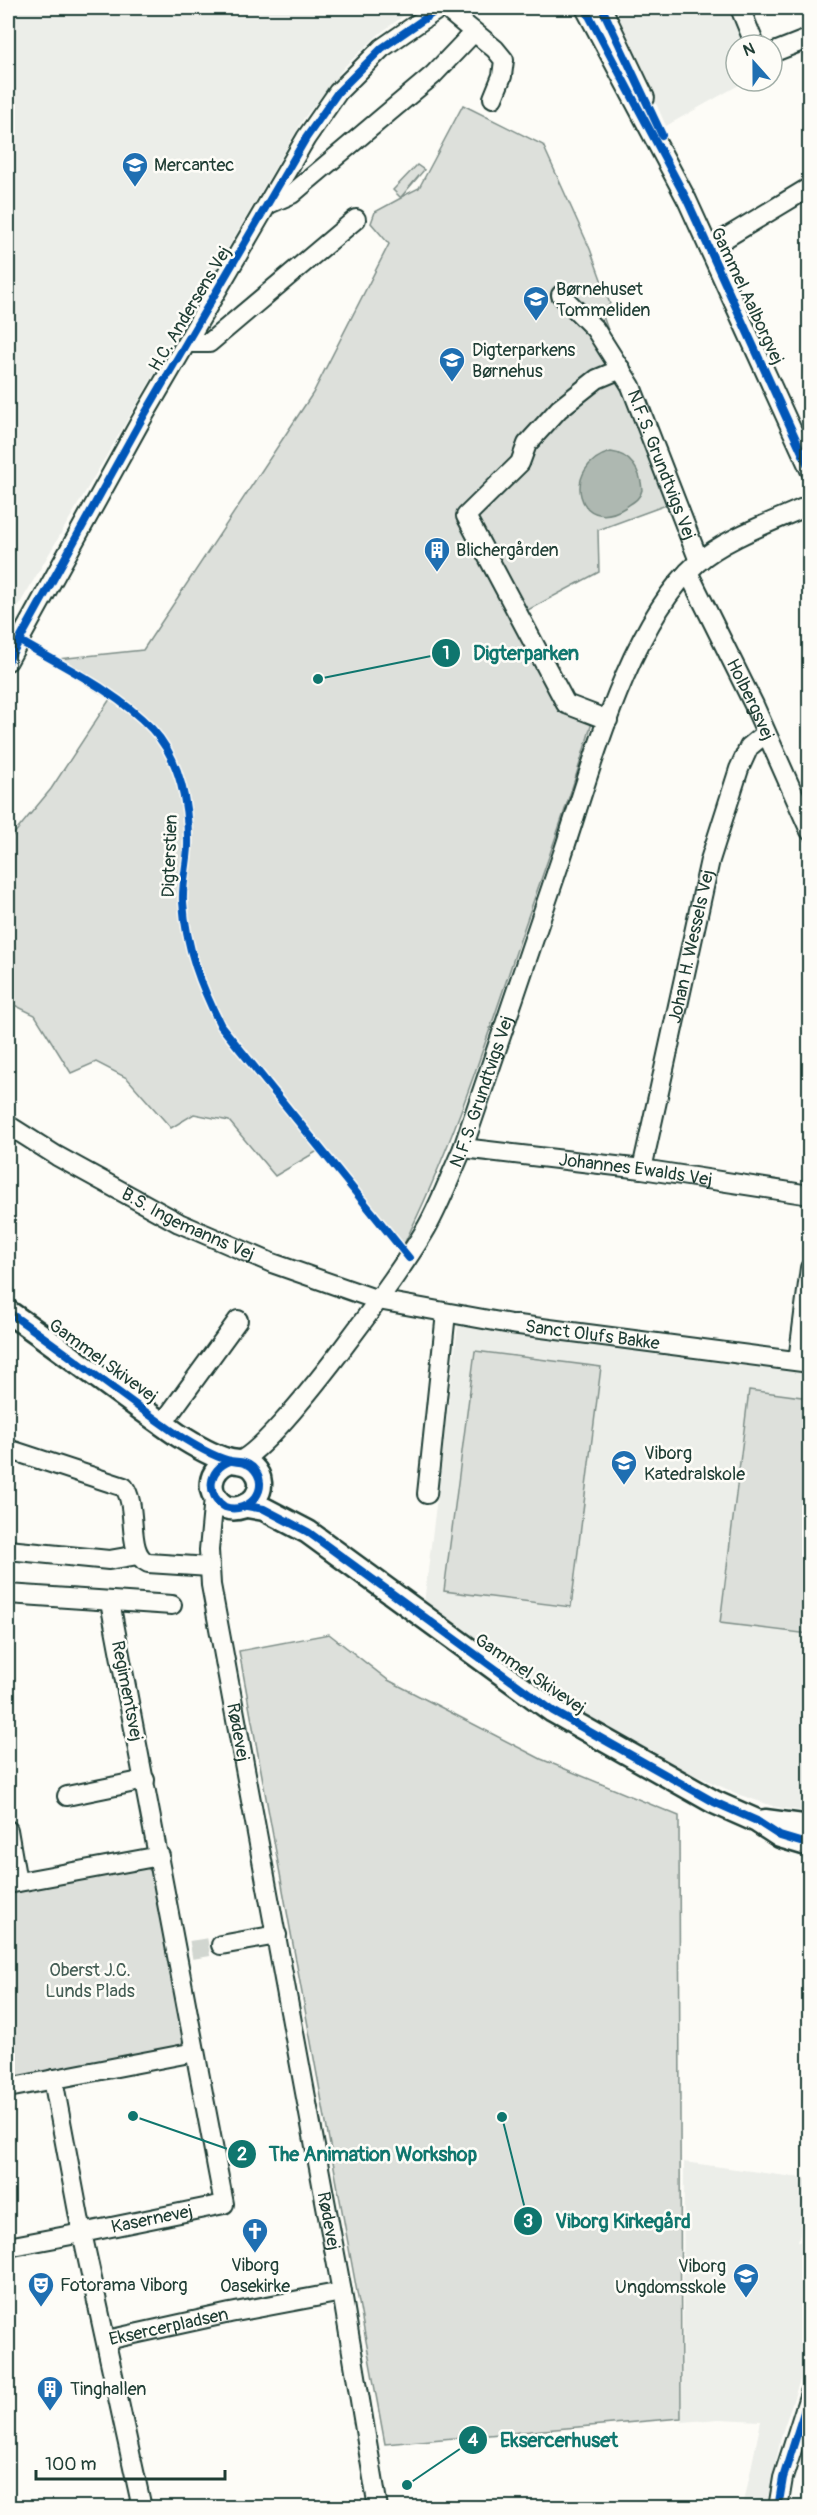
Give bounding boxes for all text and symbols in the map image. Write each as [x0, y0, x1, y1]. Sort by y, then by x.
north arrow [724, 33, 784, 93]
text: N [740, 39, 758, 61]
school or university icon: Mercantec [120, 150, 150, 188]
place label: Mercantec [154, 154, 235, 177]
street label: Gammel Aalborgvej [705, 224, 789, 368]
street label: H.C. Andersens Vej [144, 242, 236, 376]
place label: Børnehuset Tommeliden [556, 278, 650, 322]
school or university icon: Børnehuset Tommeliden [521, 284, 551, 322]
place label: Digterparkens Børnehus [472, 339, 575, 383]
school or university icon: Digterparkens Børnehus [437, 345, 467, 383]
street label: N.F.S. Grundtvigs Vej [622, 386, 701, 543]
building icon: Blichergården [422, 535, 452, 573]
place label: Blichergården [456, 539, 559, 562]
callout: Digterparken [431, 634, 591, 672]
text: Digterparken [473, 641, 579, 666]
text: 1 [442, 642, 450, 665]
street label: Holbergsvej [721, 655, 780, 744]
street label: Digterstien [157, 814, 183, 898]
street label: Johan H. Wessels Vej [663, 867, 719, 1025]
street label: N.F.S. Grundtvigs Vej [444, 1013, 519, 1171]
street label: Johannes Ewalds Vej [558, 1148, 714, 1191]
street label: B.S. Ingemanns Vej [118, 1182, 258, 1266]
street label: Gammel Skivevej [44, 1314, 162, 1408]
street label: Sanct Olufs Bakke [524, 1314, 661, 1355]
place label: Viborg Katedralskole [644, 1442, 745, 1486]
school or university icon: Viborg Katedralskole [609, 1448, 639, 1486]
street label: Gammel Skivevej [470, 1628, 590, 1720]
street label: Regimentsvej [106, 1639, 148, 1743]
street label: Rødevej [222, 1701, 255, 1763]
park label: Oberst J.C. Lunds Plads [45, 1959, 135, 2003]
callout: The Animation Workshop [227, 2135, 490, 2173]
text: The Animation Workshop [268, 2142, 478, 2167]
text: 2 [237, 2143, 247, 2166]
street label: Rødevej [312, 2190, 346, 2252]
street label: Kasernevej [109, 2199, 195, 2238]
callout: Viborg Kirkegård [513, 2202, 703, 2240]
text: Viborg Kirkegård [555, 2209, 691, 2234]
text: 3 [523, 2210, 533, 2233]
church icon: Viborg Oasekirke [240, 2216, 270, 2254]
place label: Viborg Oasekirke [220, 2254, 290, 2298]
place label: Viborg Ungdomsskole [615, 2255, 726, 2299]
school or university icon: Viborg Ungdomsskole [731, 2261, 761, 2299]
theatre icon: Fotorama Viborg [26, 2270, 56, 2308]
place label: Fotorama Viborg [60, 2274, 188, 2297]
street label: Eksercerpladsen [107, 2302, 230, 2351]
building icon: Tinghallen [35, 2374, 65, 2412]
place label: Tinghallen [70, 2378, 147, 2401]
callout: Eksercerhuset [458, 2421, 630, 2459]
text: Eksercerhuset [500, 2428, 619, 2453]
text: 4 [468, 2429, 479, 2452]
scale bar [36, 2443, 225, 2481]
text: 100 m [45, 2453, 97, 2476]

